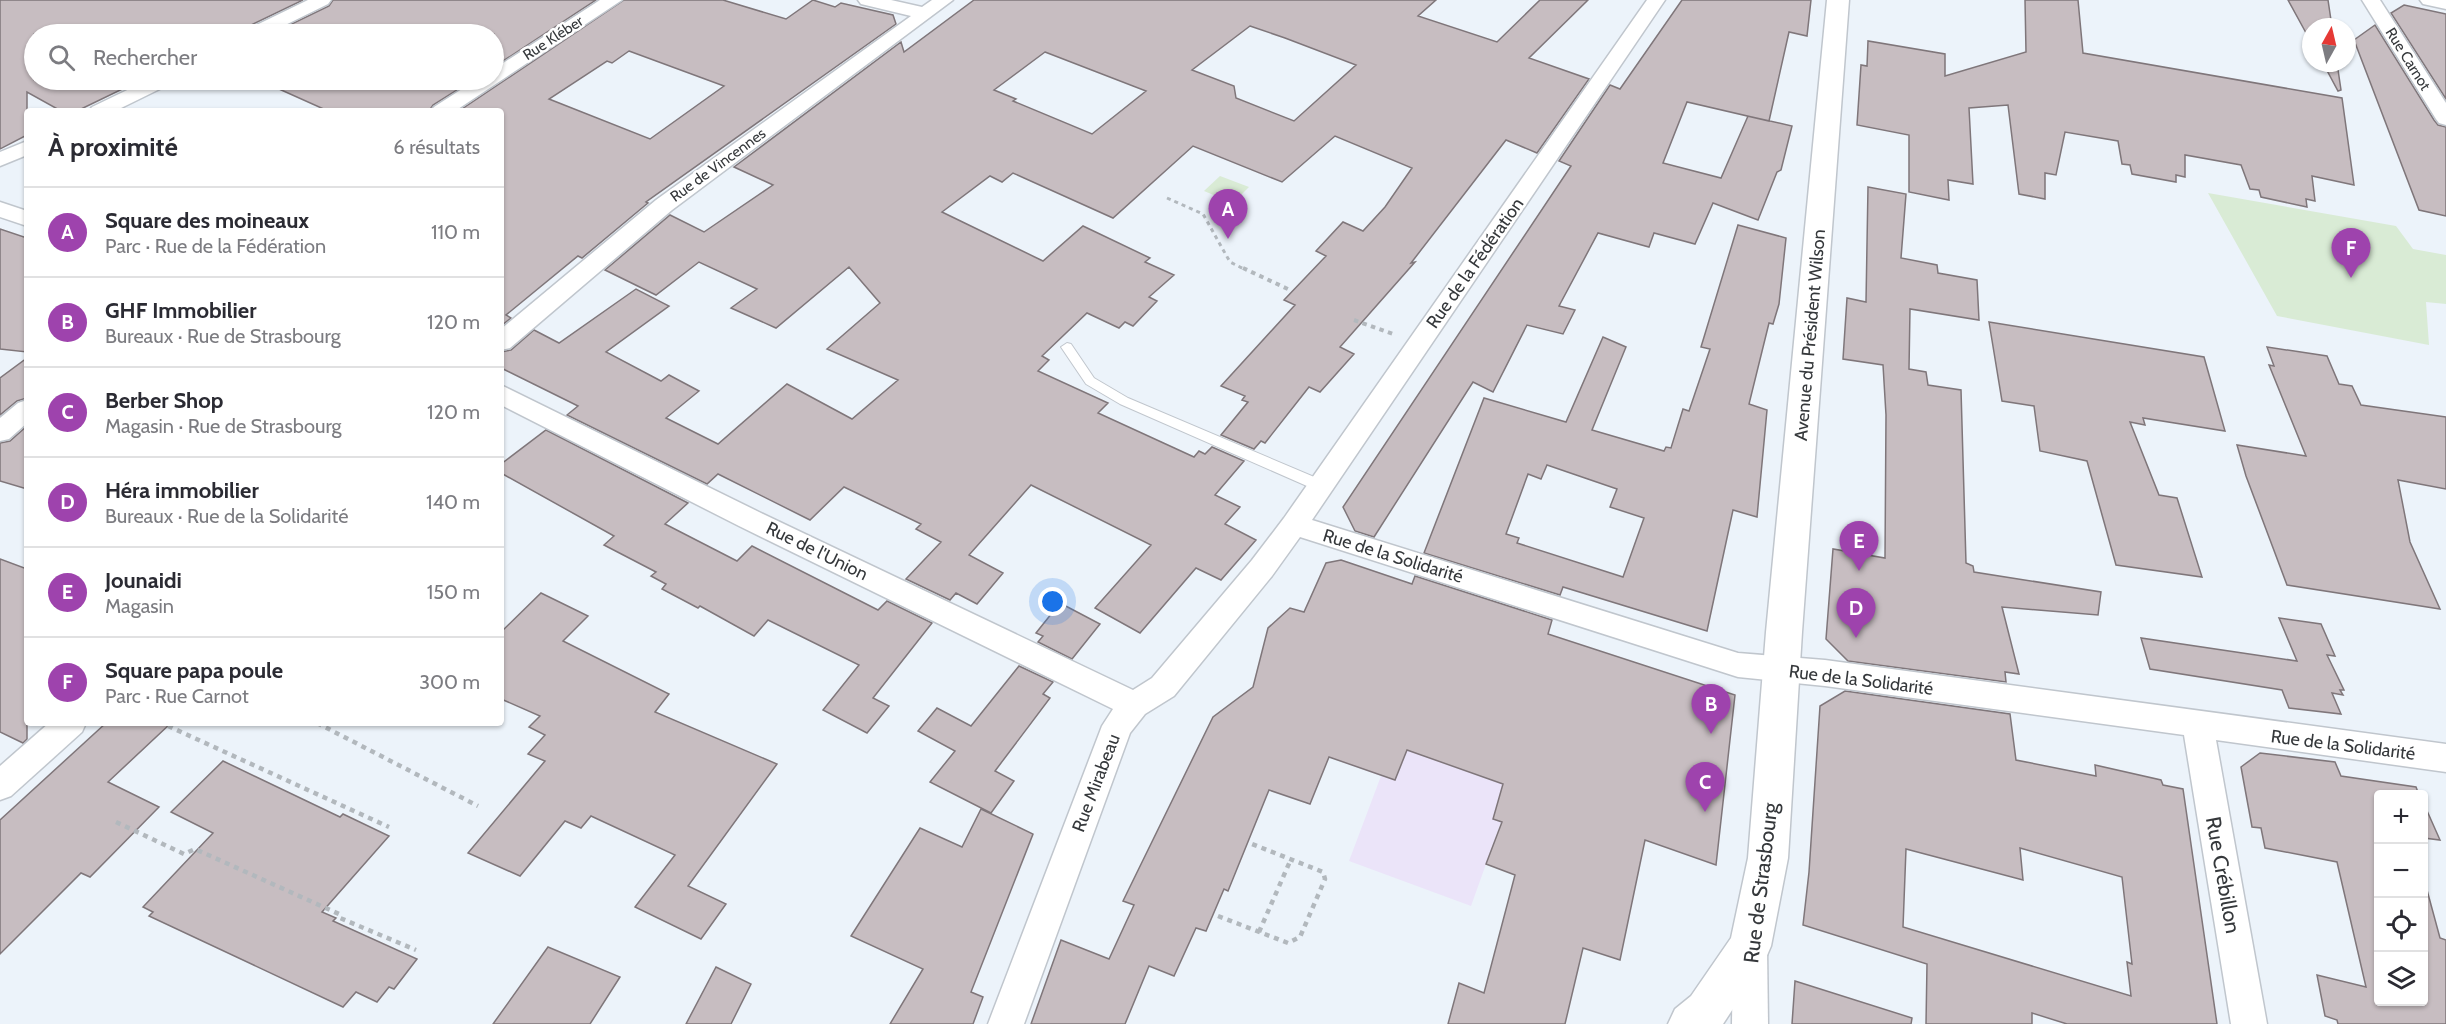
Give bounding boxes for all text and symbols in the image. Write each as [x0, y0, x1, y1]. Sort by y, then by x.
street label: Rue Kléber [520, 12, 587, 64]
north arrow [2302, 18, 2356, 72]
search box [24, 24, 504, 90]
street label: Rue Carnot [2382, 24, 2434, 94]
icon: search [45, 41, 78, 74]
text: Rechercher [93, 44, 197, 71]
street label: Rue de Vincennes [667, 124, 769, 206]
text: À proximité [48, 131, 178, 163]
text: 6 résultats [393, 135, 480, 159]
pin: A [1208, 190, 1248, 239]
street label: Rue de la Fédération [1422, 193, 1528, 333]
text: Square des moineaux [105, 207, 309, 234]
text: A [61, 220, 74, 244]
text: 110 m [431, 220, 480, 244]
street label: Avenue du Président Wilson [1790, 228, 1830, 442]
pin: F [2332, 228, 2370, 278]
text: Parc · Rue de la Fédération [105, 234, 326, 258]
text: GHF Immobilier [105, 297, 256, 324]
text: B [61, 310, 74, 334]
text: 120 m [427, 310, 480, 334]
text: Bureaux · Rue de Strasbourg [105, 324, 341, 348]
text: Berber Shop [105, 387, 223, 414]
text: C [61, 400, 74, 424]
text: 120 m [427, 400, 480, 424]
text: Magasin · Rue de Strasbourg [105, 414, 342, 438]
text: Héra immobilier [105, 477, 259, 504]
text: D [60, 490, 75, 514]
text: 140 m [426, 490, 480, 514]
text: Bureaux · Rue de la Solidarité [105, 504, 348, 528]
street label: Rue de l'Union [763, 517, 871, 585]
pin: E [1840, 522, 1878, 571]
street label: Rue de la Solidarité [1320, 524, 1466, 588]
text: Jounaidi [105, 567, 182, 594]
text: E [62, 580, 73, 604]
text: 150 m [427, 580, 480, 604]
your location [1038, 587, 1067, 616]
pin: D [1836, 588, 1876, 638]
text: Magasin [105, 594, 174, 618]
text: Square papa poule [105, 657, 283, 684]
street label: Rue de la Solidarité [1788, 660, 1934, 700]
text: F [62, 670, 73, 694]
text: 300 m [419, 670, 480, 694]
text: Parc · Rue Carnot [105, 684, 249, 708]
pin: B [1692, 684, 1730, 734]
street label: Rue de la Solidarité [2270, 725, 2416, 765]
street label: Rue Mirabeau [1067, 731, 1125, 835]
pin: C [1686, 762, 1724, 812]
map controls [2374, 790, 2428, 1006]
button: + [2374, 790, 2428, 844]
street label: Rue de Strasbourg [1738, 801, 1783, 965]
street label: Rue Crébillon [2201, 815, 2246, 935]
button: − [2374, 844, 2428, 898]
button: locate [2374, 898, 2428, 952]
button: layers [2374, 952, 2428, 1006]

